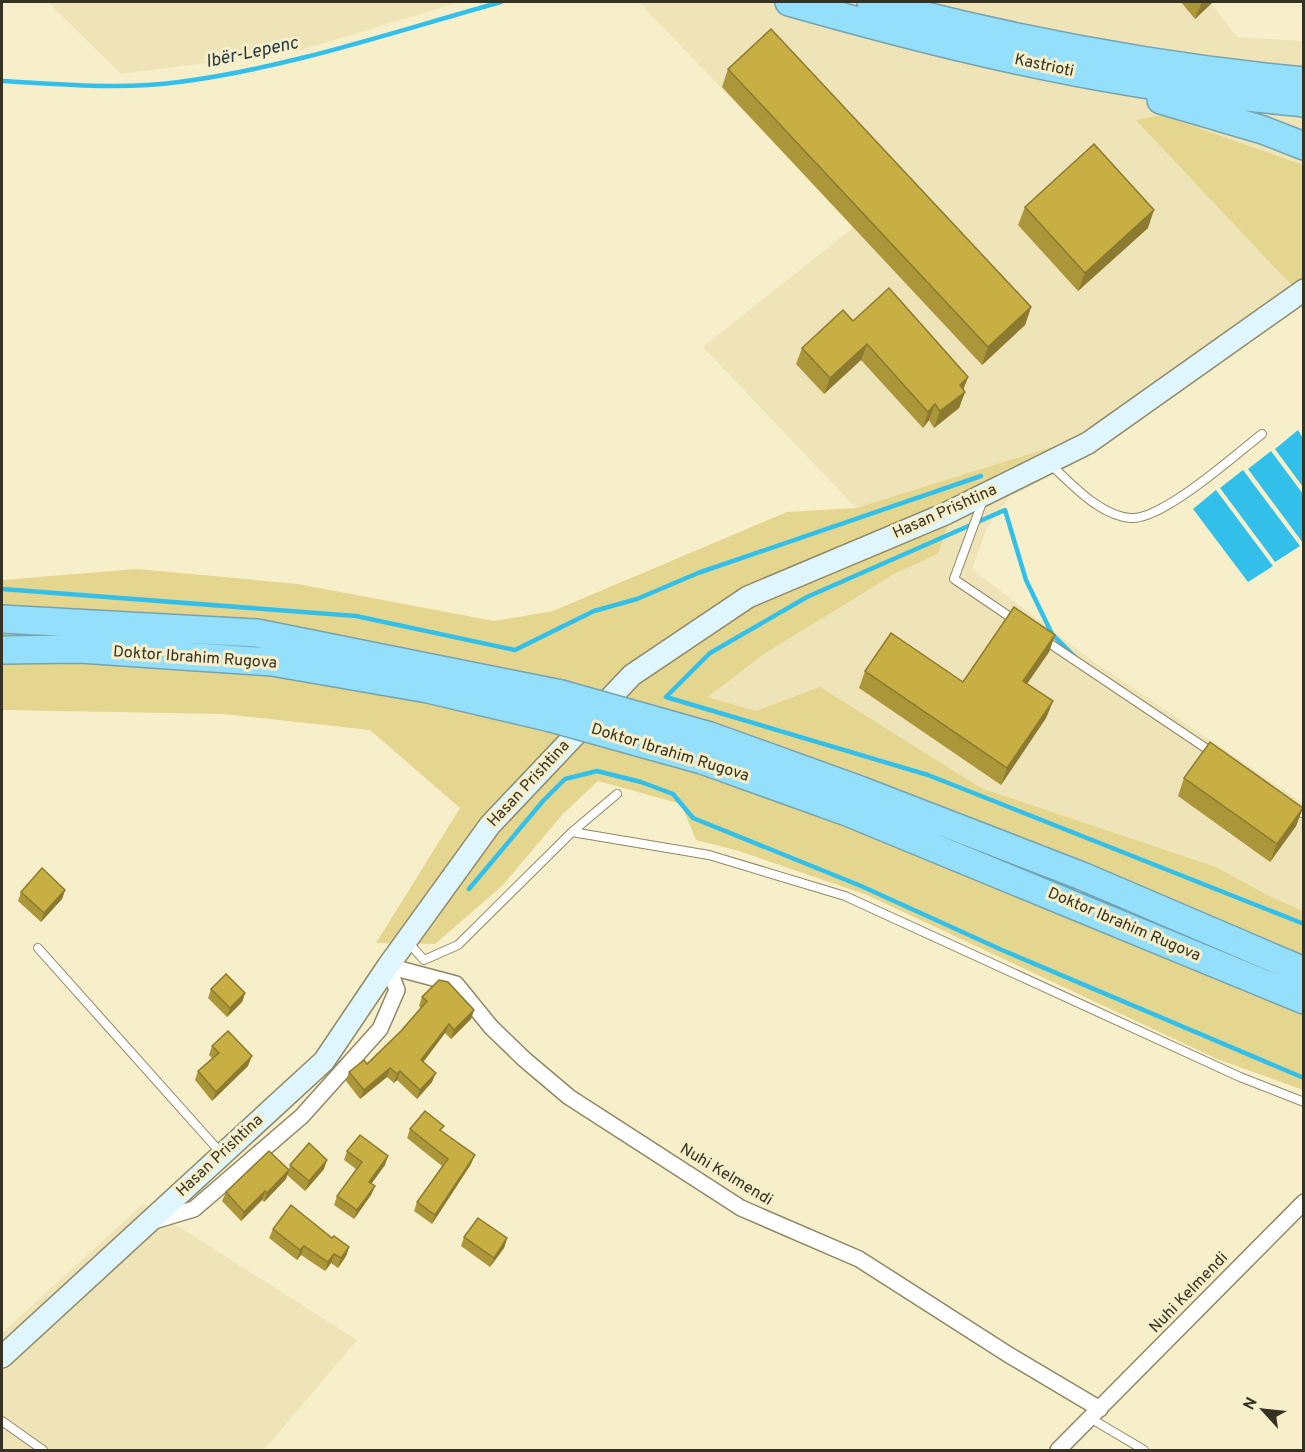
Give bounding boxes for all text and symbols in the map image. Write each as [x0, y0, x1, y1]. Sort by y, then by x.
water label: Ibër-Lepenc [204, 32, 301, 74]
street label: Kastrioti [1012, 50, 1076, 82]
street label: Hasan Prishtina [890, 480, 1000, 544]
street label: Doktor Ibrahim Rugova [112, 642, 278, 674]
street label: Doktor Ibrahim Rugova [589, 719, 751, 787]
street label: Hasan Prishtina [484, 736, 574, 832]
street label: Doktor Ibrahim Rugova [1044, 884, 1204, 966]
street label: Hasan Prishtina [172, 1111, 268, 1201]
street label: Nuhi Kelmendi [676, 1139, 776, 1211]
street label: Nuhi Kelmendi [1145, 1248, 1233, 1338]
north arrow [1233, 1380, 1293, 1440]
text: N [1240, 1394, 1263, 1414]

